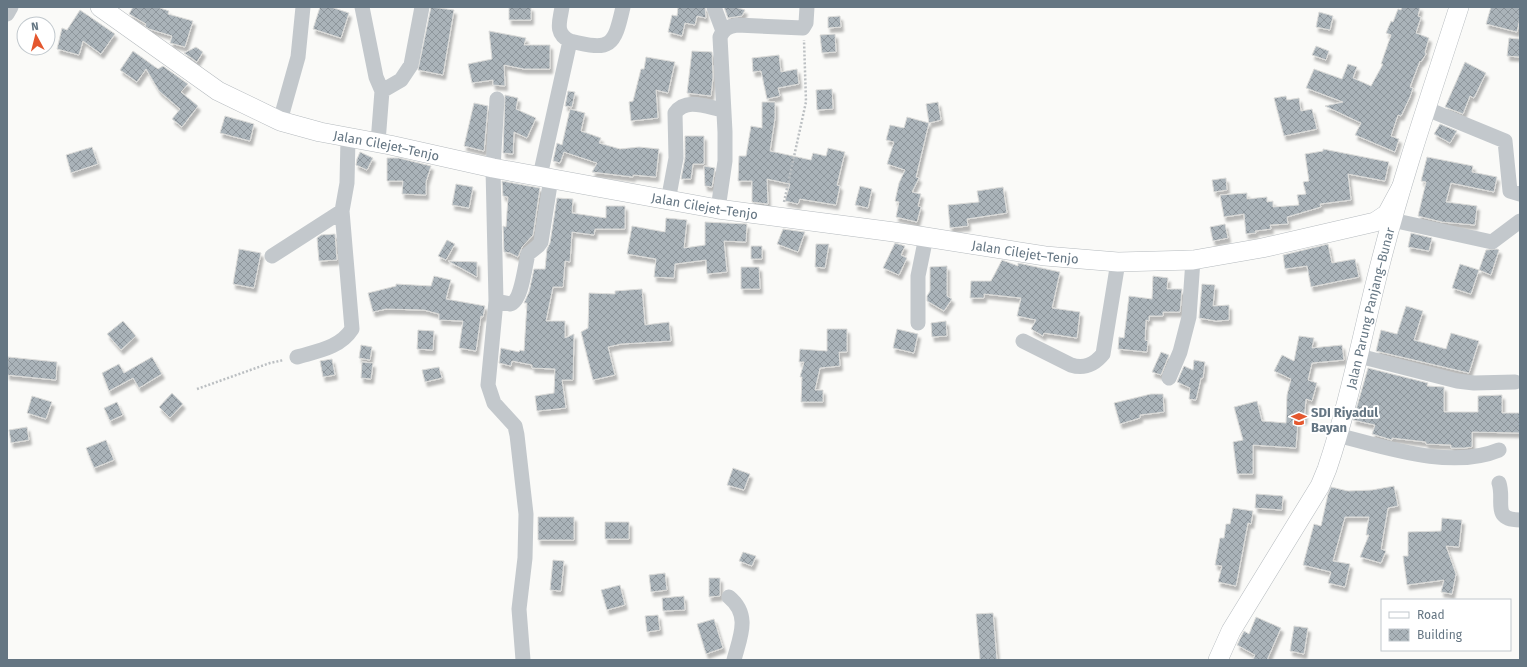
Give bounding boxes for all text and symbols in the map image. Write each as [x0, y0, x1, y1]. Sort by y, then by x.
north arrow [16, 16, 56, 56]
text: N [30, 20, 39, 33]
street label: Jalan Cilejet–Tenjo [332, 128, 441, 164]
street label: Jalan Cilejet–Tenjo [650, 190, 759, 222]
street label: Jalan Parung Panjang–Bunar [1343, 226, 1398, 390]
street label: Jalan Cilejet–Tenjo [971, 237, 1079, 267]
place label: SDI Riyadul Bayan [1311, 405, 1378, 435]
school or university icon: SDI Riyadul Bayan [1290, 410, 1308, 428]
legend [1381, 599, 1511, 651]
text: Road [1417, 608, 1445, 622]
text: Building [1417, 628, 1463, 642]

